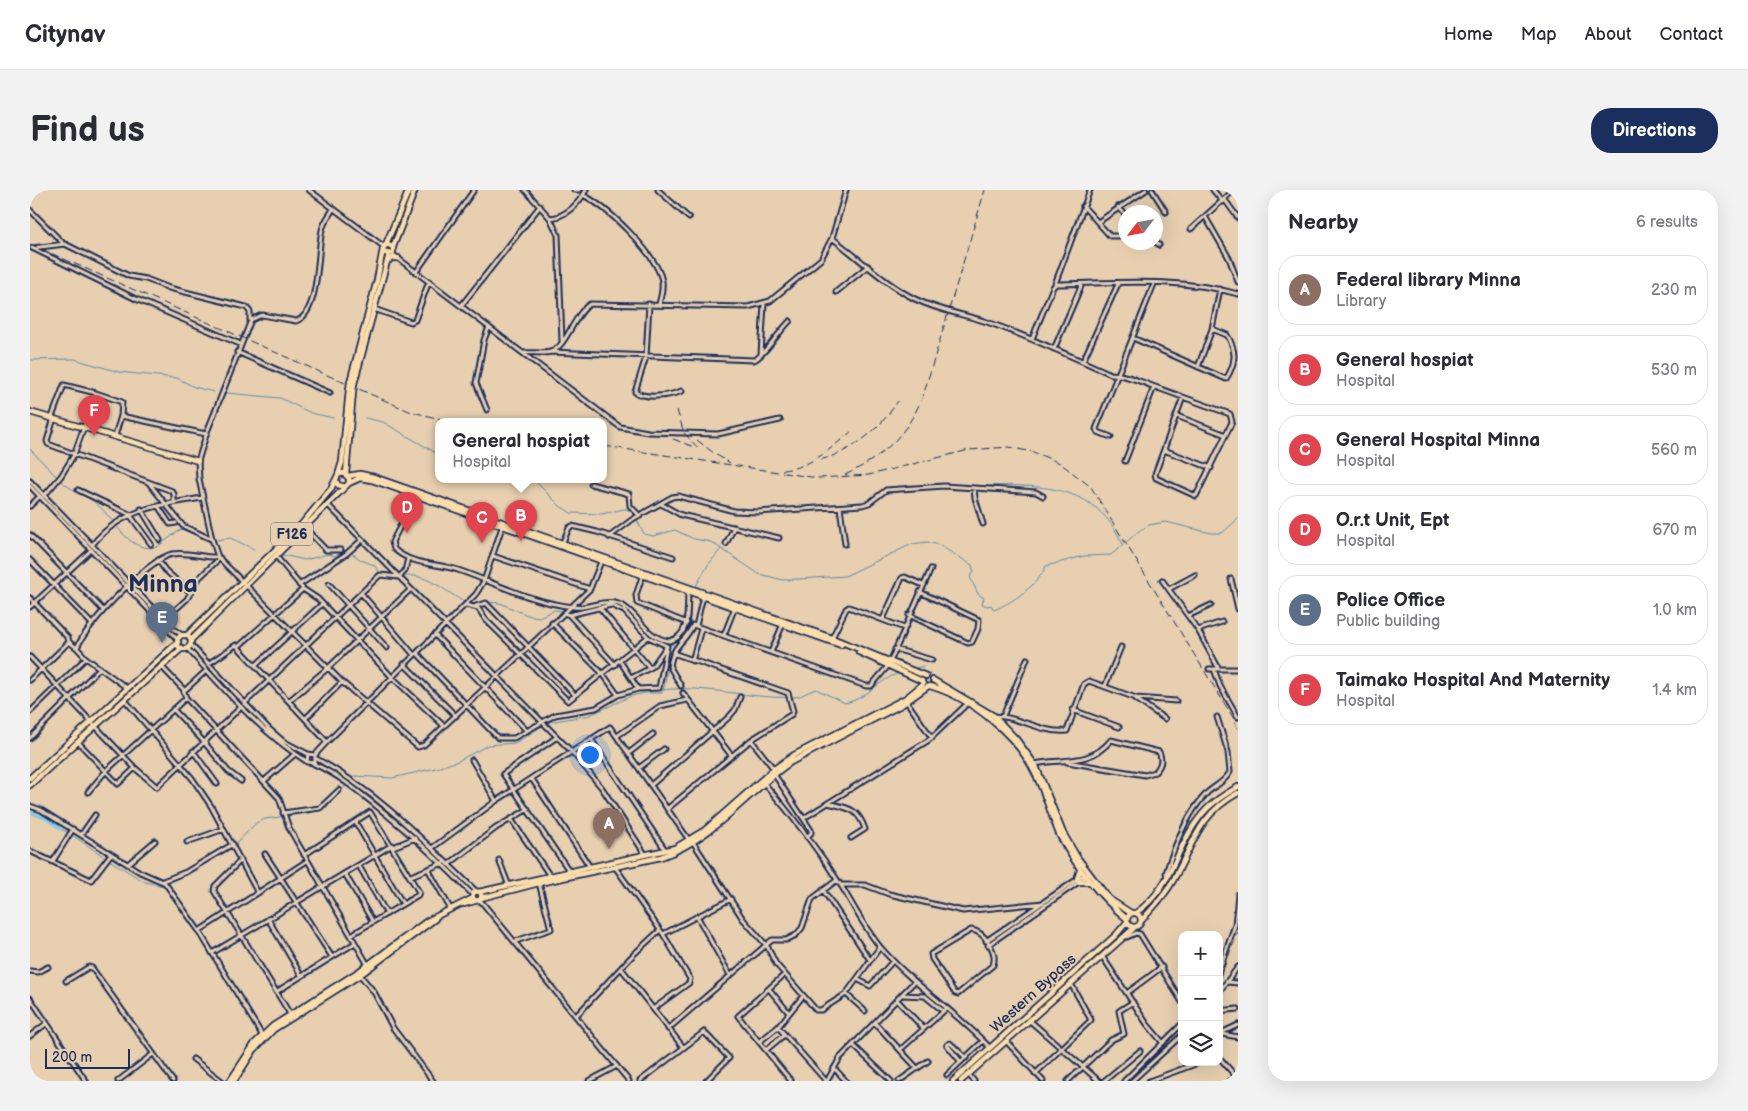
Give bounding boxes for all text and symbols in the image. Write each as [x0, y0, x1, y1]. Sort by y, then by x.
text: Citynav [25, 20, 106, 49]
text: Home [1444, 24, 1493, 45]
text: Map [1521, 24, 1557, 45]
text: About [1585, 24, 1632, 45]
text: Contact [1660, 24, 1723, 45]
button: Directions [1591, 108, 1718, 153]
text: Find us [30, 109, 145, 152]
north arrow [1118, 205, 1163, 250]
text: Nearby [1288, 210, 1358, 235]
text: 6 results [1636, 213, 1698, 232]
text: Federal library Minna [1336, 269, 1521, 292]
text: A [1300, 281, 1310, 300]
text: 230 m [1651, 281, 1697, 300]
text: Library [1336, 292, 1386, 311]
text: General hospiat [1336, 349, 1474, 372]
text: B [1299, 361, 1311, 380]
text: 530 m [1651, 361, 1697, 380]
text: Hospital [1336, 372, 1395, 391]
pin: F [78, 395, 110, 436]
popup [435, 418, 607, 483]
text: General Hospital Minna [1336, 429, 1540, 452]
text: General hospiat [452, 430, 590, 453]
text: C [1299, 441, 1311, 460]
text: 560 m [1651, 441, 1697, 460]
text: Hospital [1336, 452, 1395, 471]
text: Hospital [452, 453, 511, 472]
pin: D [391, 492, 423, 533]
pin: B [505, 500, 537, 541]
pin: C [466, 502, 498, 543]
text: O.r.t Unit, Ept [1336, 509, 1449, 532]
text: D [1299, 521, 1311, 540]
text: 670 m [1652, 521, 1697, 540]
road number: F126 [271, 522, 313, 546]
text: Hospital [1336, 532, 1395, 551]
district label: Minna [128, 569, 198, 600]
text: Police Office [1336, 589, 1445, 612]
text: E [1300, 601, 1310, 620]
text: 1.0 km [1653, 601, 1697, 620]
pin: E [146, 602, 178, 643]
text: Public building [1336, 612, 1440, 631]
text: Taimako Hospital And Maternity [1336, 669, 1610, 692]
text: F [1300, 681, 1310, 700]
text: 1.4 km [1653, 681, 1697, 700]
text: Hospital [1336, 692, 1395, 711]
your location [577, 742, 603, 768]
pin: A [593, 808, 625, 849]
map controls [1178, 931, 1223, 1066]
button: + [1178, 931, 1223, 976]
street label: Western Bypass [986, 949, 1081, 1037]
button: − [1178, 976, 1223, 1021]
button: layers [1178, 1021, 1223, 1066]
scale bar [45, 1046, 130, 1069]
text: 200 m [52, 1049, 92, 1066]

